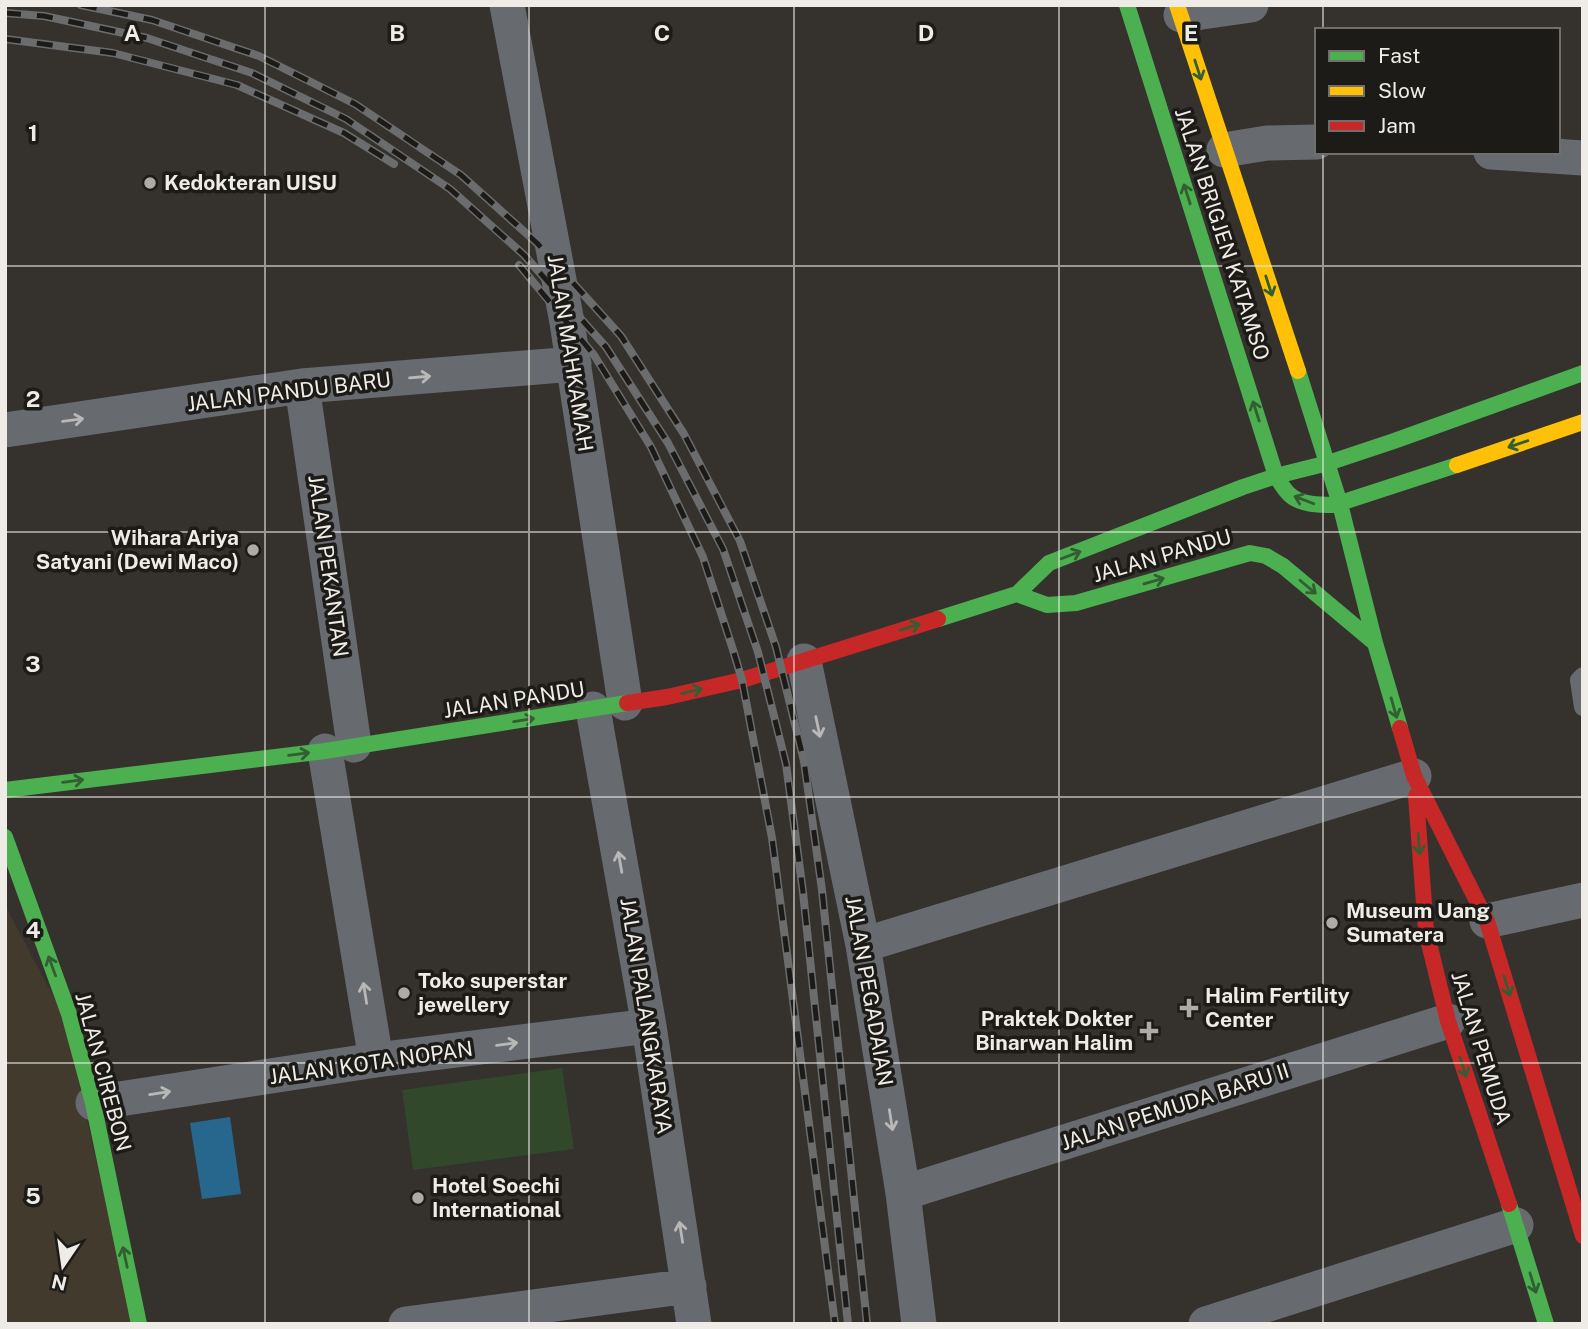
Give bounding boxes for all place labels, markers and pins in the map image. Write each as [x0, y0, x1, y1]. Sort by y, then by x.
place label: Kedokteran UISU [164, 170, 337, 195]
marker: Kedokteran UISU [142, 175, 158, 191]
place label: Wihara Ariya Satyani (Dewi Maco) [36, 525, 239, 574]
marker: Wihara Ariya Satyani (Dewi Maco) [245, 542, 261, 558]
place label: Museum Uang Sumatera [1346, 898, 1490, 947]
marker: Museum Uang Sumatera [1324, 915, 1340, 931]
place label: Toko superstar jewellery [417, 968, 567, 1017]
place label: Halim Fertility Center [1205, 983, 1350, 1032]
marker: Toko superstar jewellery [396, 985, 412, 1001]
marker: Halim Fertility Center [1179, 998, 1199, 1018]
place label: Praktek Dokter Binarwan Halim [975, 1006, 1133, 1055]
marker: Praktek Dokter Binarwan Halim [1139, 1021, 1159, 1041]
place label: Hotel Soechi International [432, 1173, 561, 1222]
marker: Hotel Soechi International [410, 1190, 426, 1206]

